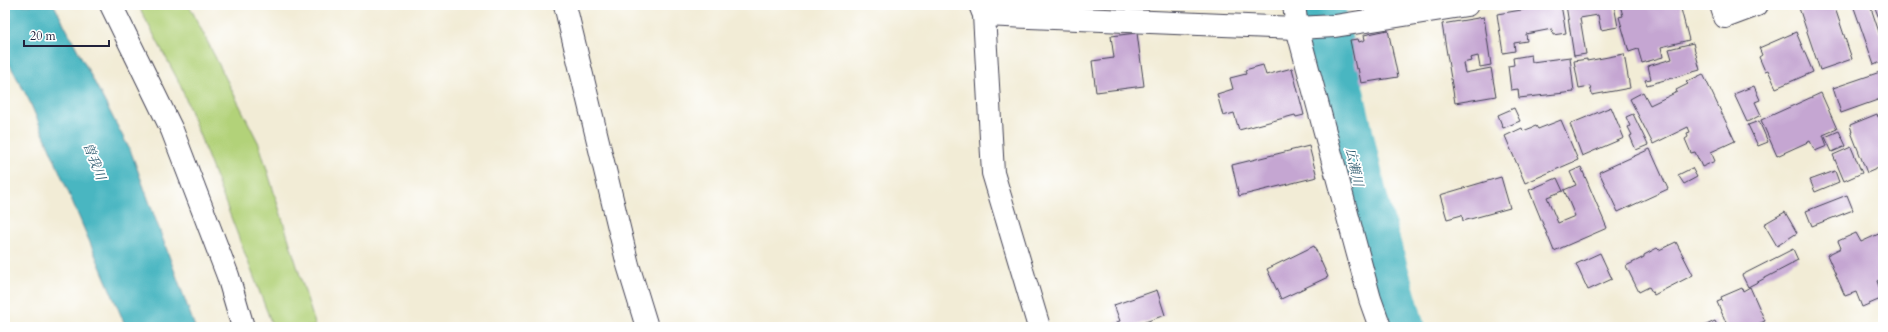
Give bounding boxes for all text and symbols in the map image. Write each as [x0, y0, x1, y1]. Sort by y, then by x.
scale bar [24, 22, 109, 48]
text: 20 m [30, 28, 57, 44]
water label: 曽我川 [79, 140, 110, 185]
water label: 広瀬川 [1341, 146, 1368, 190]

